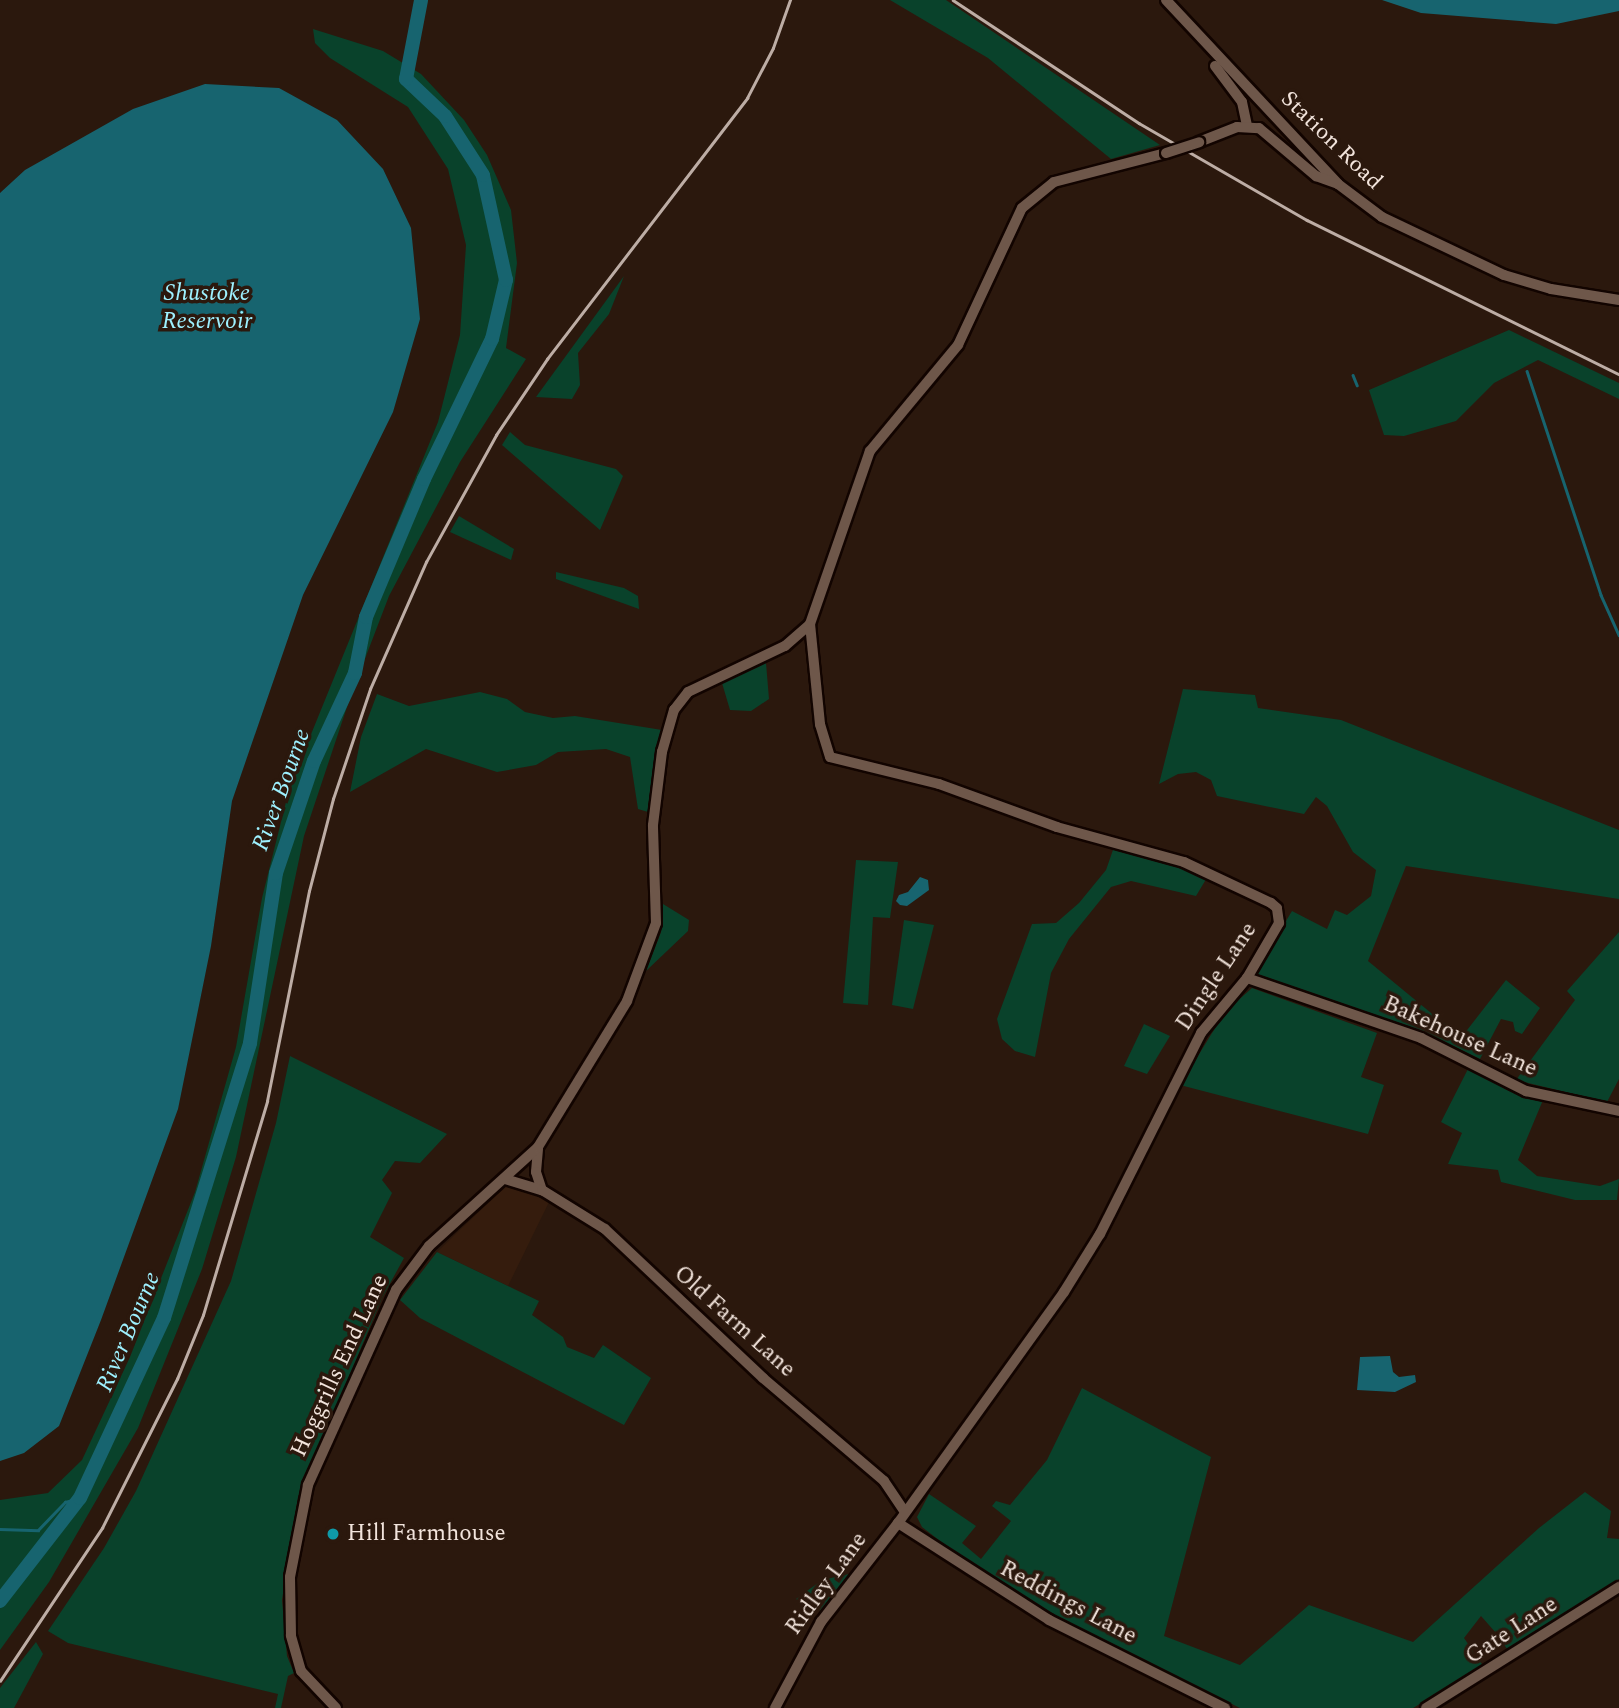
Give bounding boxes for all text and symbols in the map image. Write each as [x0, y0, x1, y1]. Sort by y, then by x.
street label: Station Road [1274, 86, 1388, 196]
water label: Shustoke Reservoir [162, 280, 252, 336]
water label: River Bourne [247, 725, 317, 855]
street label: Dingle Lane [1171, 918, 1263, 1036]
street label: Bakehouse Lane [1379, 991, 1541, 1083]
street label: Old Farm Lane [668, 1260, 800, 1384]
water label: River Bourne [91, 1268, 167, 1396]
street label: Hoggrills End Lane [286, 1270, 394, 1462]
place label: Hill Farmhouse [347, 1520, 506, 1548]
marker: Hill Farmhouse [325, 1526, 341, 1542]
street label: Ridley Lane [780, 1527, 874, 1641]
street label: Reddings Lane [995, 1555, 1141, 1651]
street label: Gate Lane [1461, 1591, 1563, 1671]

